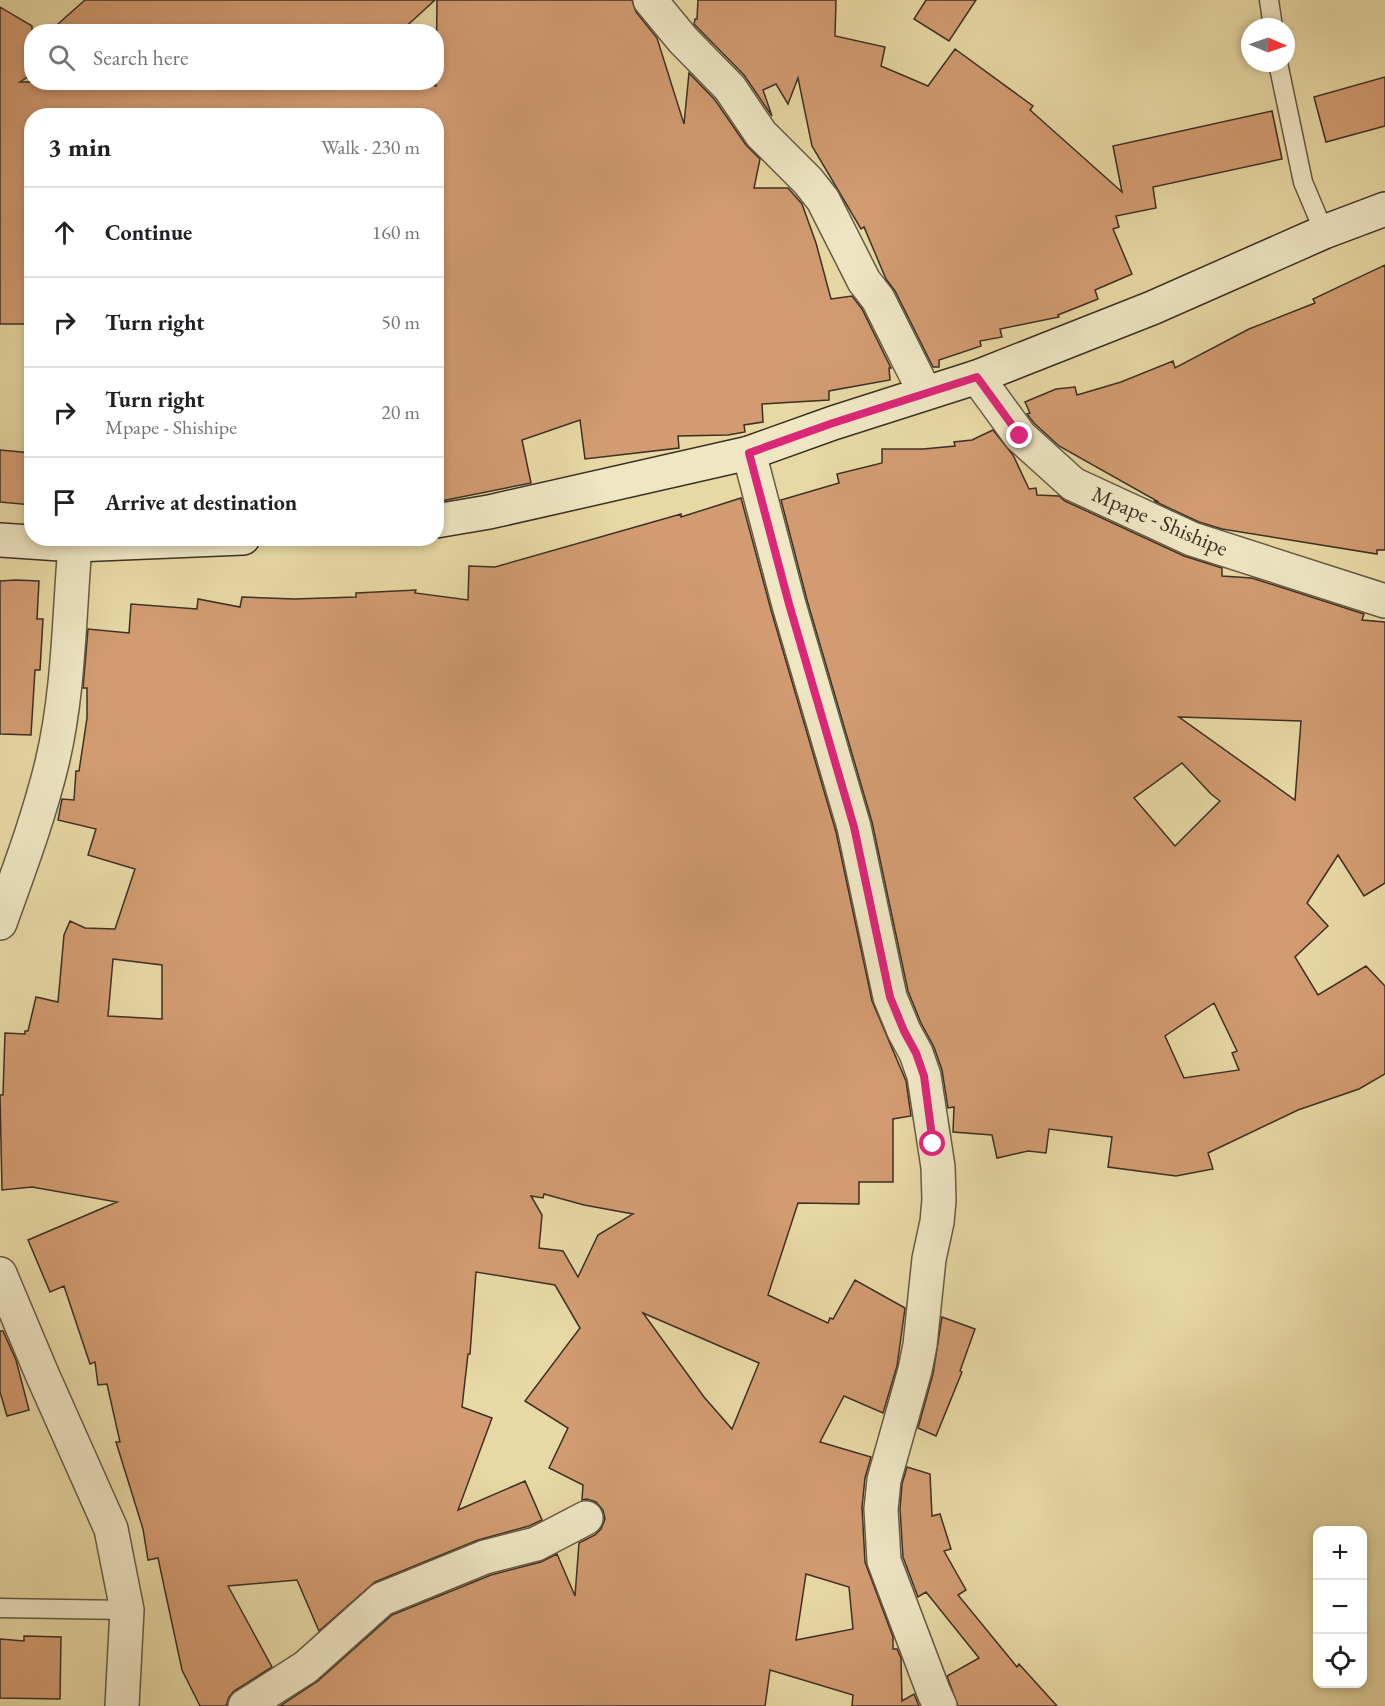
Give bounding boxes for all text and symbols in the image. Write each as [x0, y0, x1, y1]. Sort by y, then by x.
north arrow [1241, 18, 1295, 72]
search box [24, 24, 444, 90]
icon: search [45, 41, 78, 74]
text: Search here [93, 43, 188, 72]
text: 3 min [48, 130, 111, 164]
text: Walk · 230 m [321, 134, 420, 160]
icon: ahead [48, 216, 81, 249]
text: Continue [105, 218, 192, 247]
text: 160 m [372, 219, 420, 245]
icon: right [48, 306, 81, 339]
text: Turn right [105, 308, 204, 337]
text: 50 m [381, 309, 420, 335]
text: Turn right [105, 385, 204, 414]
icon: right [48, 396, 81, 429]
text: 20 m [381, 399, 420, 425]
text: Mpape - Shishipe [105, 414, 237, 440]
route end [1006, 422, 1032, 448]
street label: Mpape - Shishipe [1088, 479, 1233, 563]
icon: arrive [48, 486, 81, 519]
text: Arrive at destination [105, 488, 297, 517]
route start [919, 1130, 945, 1156]
map controls [1313, 1526, 1367, 1688]
button: + [1313, 1526, 1367, 1580]
button: − [1313, 1580, 1367, 1634]
button: locate [1313, 1634, 1367, 1688]

